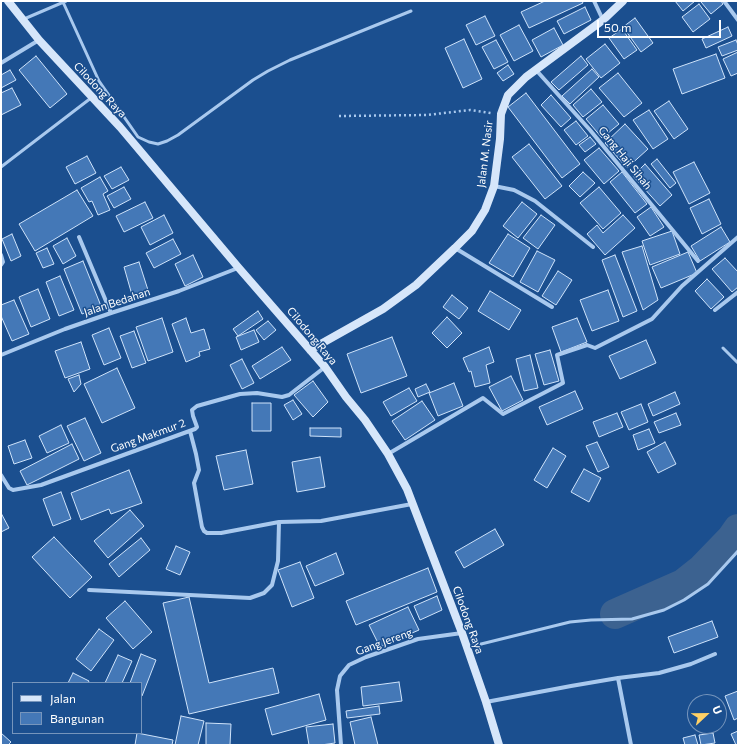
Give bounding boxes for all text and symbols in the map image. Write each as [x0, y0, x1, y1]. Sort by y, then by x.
scale bar [599, 12, 723, 38]
text: 50 m [604, 20, 632, 34]
street label: Cilodong Raya [71, 59, 129, 121]
street label: Jalan M. Nasir [474, 120, 496, 188]
street label: Gang Haji Sihah [595, 124, 655, 192]
street label: Jalan Bedahan [82, 285, 152, 319]
street label: Cilodong Raya [284, 304, 340, 368]
street label: Gang Makmur 2 [109, 416, 187, 456]
street label: Cilodong Raya [450, 584, 486, 656]
street label: Gang Jereng [354, 626, 414, 658]
legend [12, 682, 142, 734]
text: Jalan [50, 691, 76, 705]
north arrow [687, 694, 727, 734]
text: U [710, 704, 725, 716]
text: Bangunan [50, 711, 104, 725]

